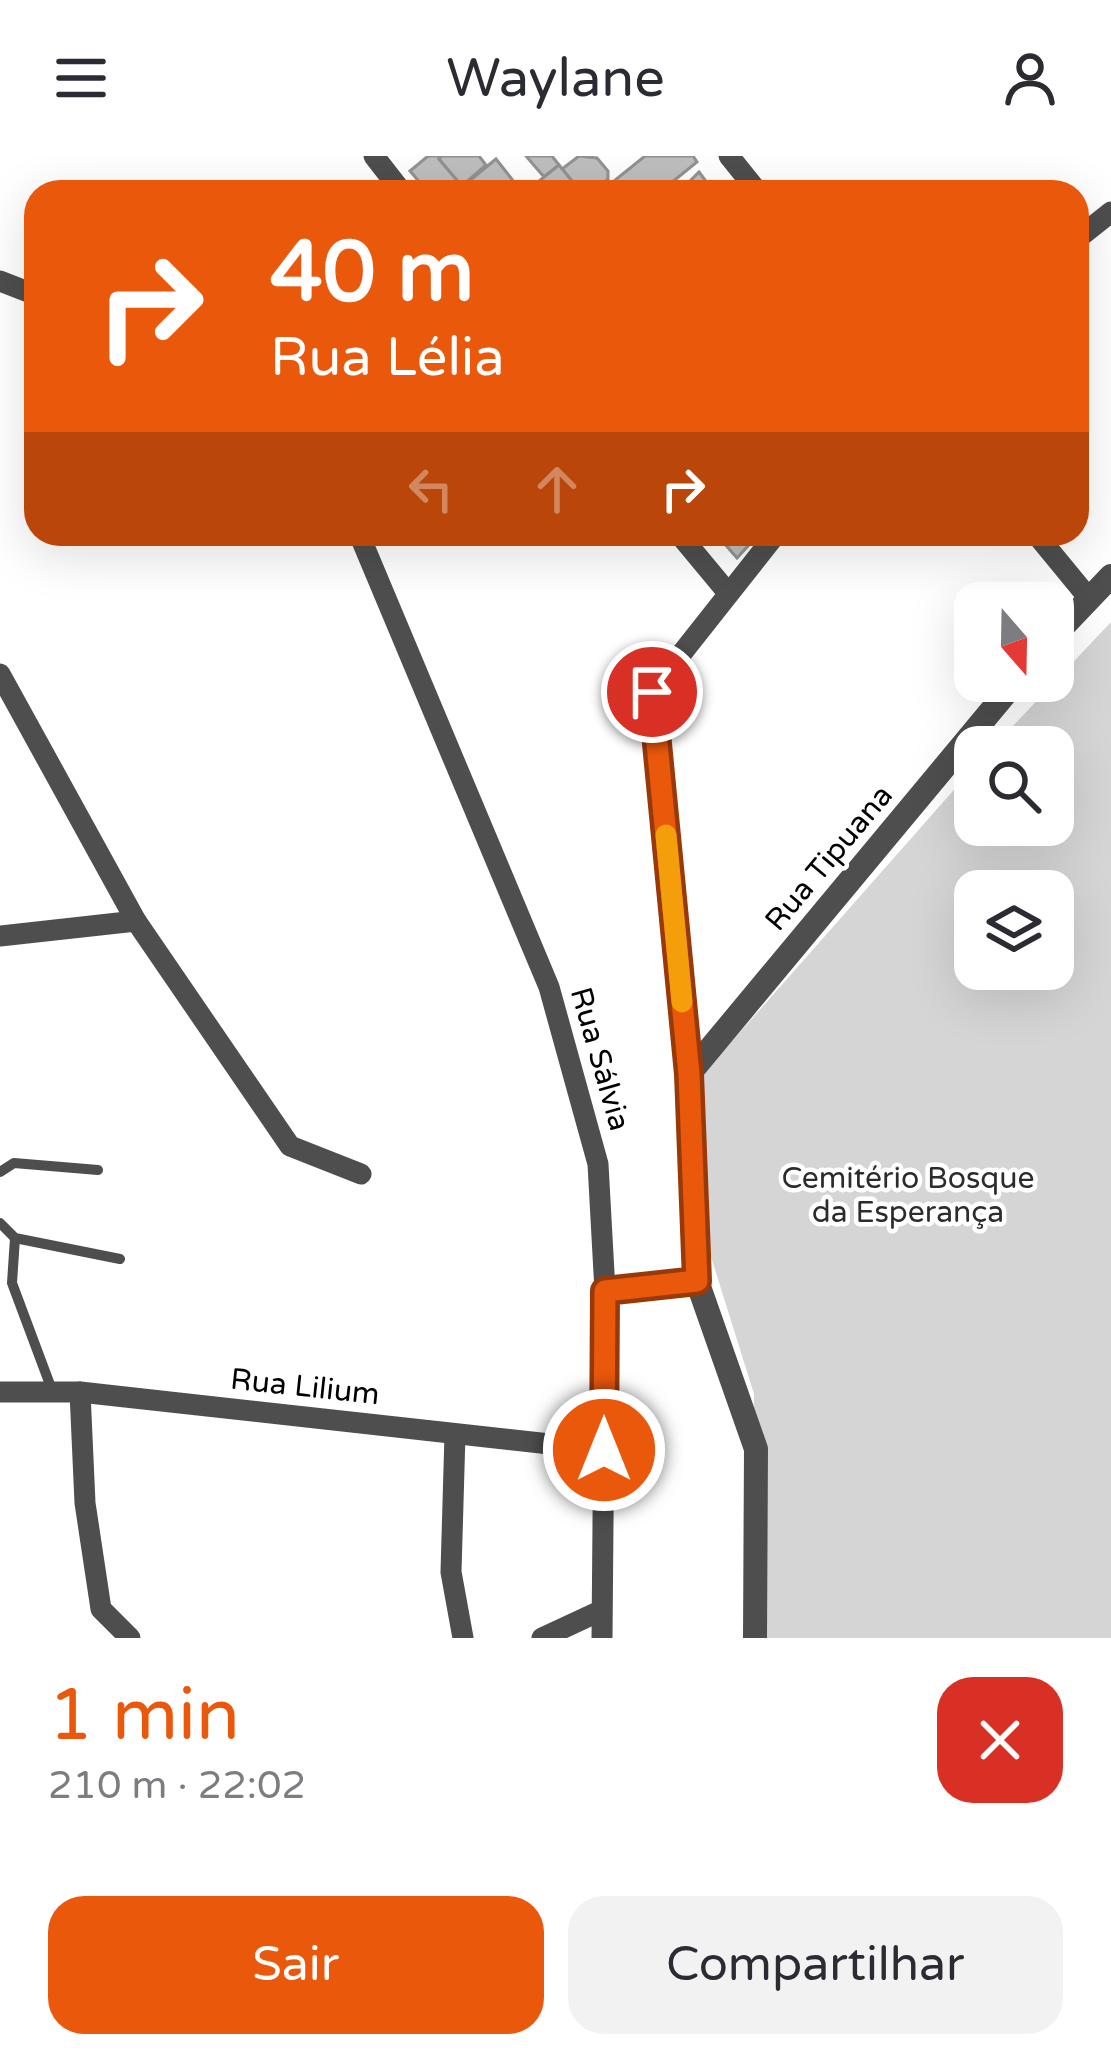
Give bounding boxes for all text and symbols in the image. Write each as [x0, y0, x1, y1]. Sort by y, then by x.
icon: menu [48, 45, 114, 111]
icon: person [997, 45, 1063, 111]
text: Waylane [446, 46, 665, 111]
text: 40 m [270, 223, 474, 324]
icon: right [72, 228, 228, 384]
text: Rua Lélia [270, 325, 505, 390]
icon: left [398, 456, 464, 522]
icon: ahead [524, 456, 590, 522]
icon: right [650, 456, 716, 522]
north arrow [954, 582, 1074, 702]
map controls [954, 582, 1074, 990]
pin [601, 641, 703, 743]
icon: arrive [619, 659, 685, 725]
button: search [954, 726, 1074, 846]
street label: Rua Tipuana [757, 778, 901, 938]
button: layers [954, 870, 1074, 990]
street label: Rua Sálvia [562, 983, 638, 1135]
park label: Cemitério Bosque da Esperança [781, 1160, 1035, 1231]
street label: Rua Lilium [229, 1361, 381, 1413]
position arrow [541, 1387, 667, 1513]
text: 1 min [48, 1673, 240, 1760]
button: close [937, 1677, 1063, 1803]
text: 210 m · 22:02 [48, 1762, 306, 1809]
button: Sair [48, 1896, 544, 2034]
button: Compartilhar [568, 1896, 1063, 2034]

